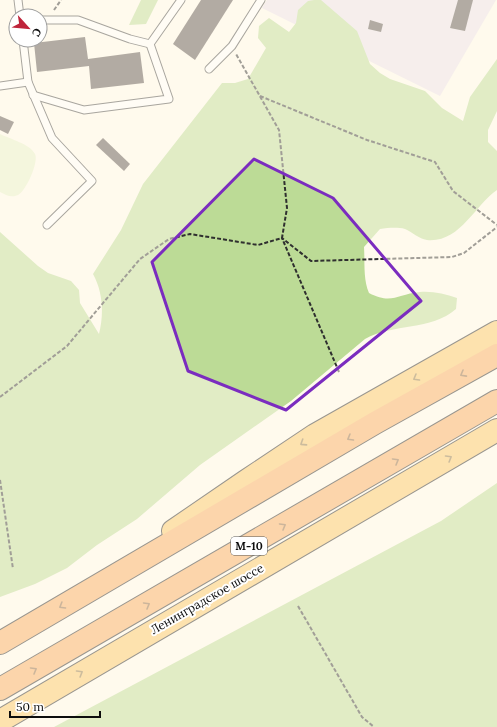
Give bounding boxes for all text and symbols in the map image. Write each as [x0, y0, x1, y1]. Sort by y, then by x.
north arrow [8, 8, 48, 48]
text: С [29, 26, 45, 39]
one-way arrow [460, 370, 467, 377]
one-way arrow [412, 373, 420, 380]
one-way arrow [347, 433, 354, 440]
one-way arrow [300, 438, 307, 446]
one-way arrow [445, 456, 452, 463]
one-way arrow [392, 458, 399, 465]
one-way arrow [279, 524, 286, 531]
road number: М-10 [231, 537, 267, 555]
street label: Ленинградское шоссе [147, 560, 267, 637]
one-way arrow [59, 602, 66, 609]
one-way arrow [143, 603, 150, 610]
one-way arrow [30, 667, 37, 674]
one-way arrow [76, 671, 83, 678]
scale bar [10, 693, 100, 719]
text: 50 m [16, 699, 44, 714]

